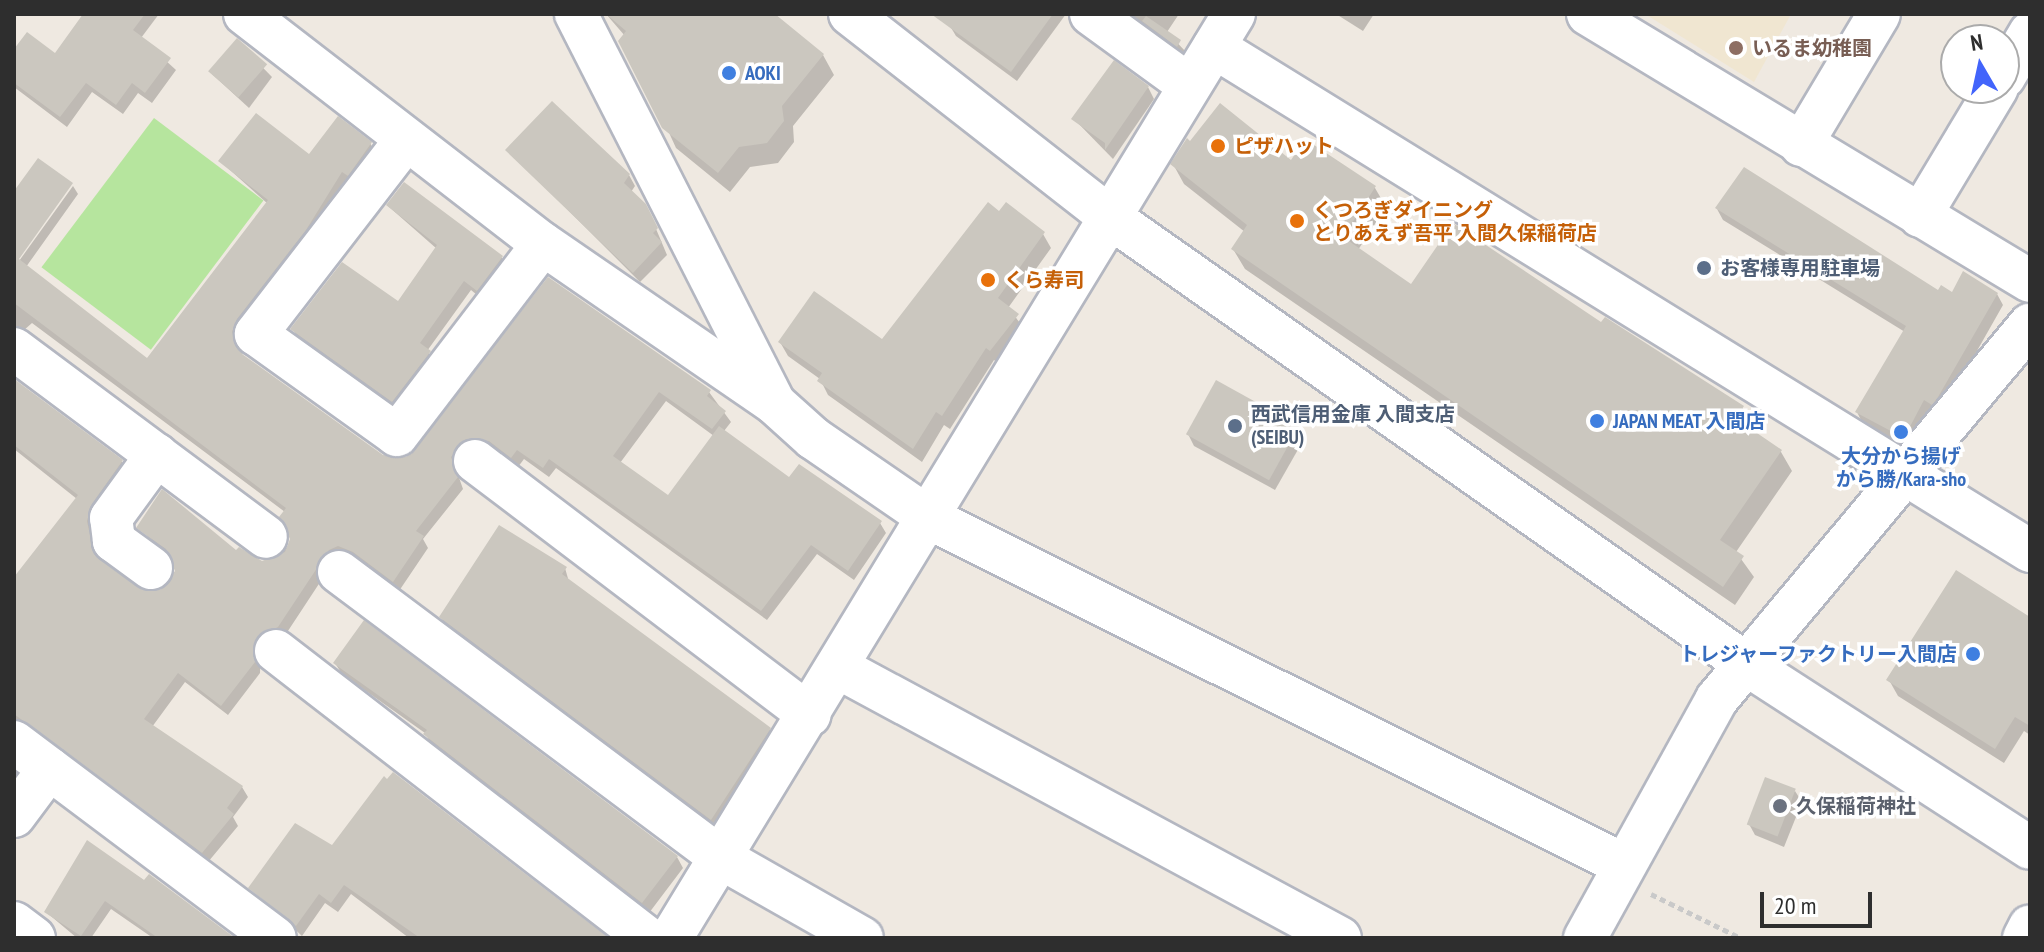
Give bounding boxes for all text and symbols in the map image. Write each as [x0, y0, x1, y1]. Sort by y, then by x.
north arrow [1940, 24, 2020, 104]
text: N [1968, 28, 1985, 57]
place label: いるま幼稚園 [1752, 36, 1872, 60]
marker: いるま幼稚園 [1727, 39, 1745, 57]
place label: AOKI [745, 61, 781, 85]
marker: AOKI [720, 64, 738, 82]
place label: ピザハット [1234, 134, 1334, 158]
marker: ピザハット [1209, 137, 1227, 155]
place label: くつろぎダイニング とりあえず吾平 入間久保稲荷店 [1313, 198, 1597, 245]
marker: くつろぎダイニング とりあえず吾平 入間久保稲荷店 [1288, 212, 1306, 230]
place label: お客様専用駐車場 [1720, 256, 1880, 280]
marker: お客様専用駐車場 [1695, 259, 1713, 277]
place label: くら寿司 [1004, 268, 1084, 292]
marker: くら寿司 [979, 271, 997, 289]
place label: 西武信用金庫 入間支店 (SEIBU) [1251, 402, 1455, 449]
place label: JAPAN MEAT 入間店 [1613, 409, 1766, 433]
marker: JAPAN MEAT 入間店 [1588, 412, 1606, 430]
marker: 西武信用金庫 入間支店 (SEIBU) [1226, 417, 1244, 435]
marker: 大分から揚げ から勝/Kara-sho [1892, 423, 1910, 441]
place label: 大分から揚げ から勝/Kara-sho [1836, 444, 1966, 491]
place label: トレジャーファクトリー入間店 [1677, 642, 1957, 666]
marker: トレジャーファクトリー入間店 [1964, 645, 1982, 663]
place label: 久保稲荷神社 [1796, 794, 1916, 818]
marker: 久保稲荷神社 [1771, 797, 1789, 815]
scale bar [1764, 876, 1876, 926]
text: 20 m [1774, 890, 1816, 921]

